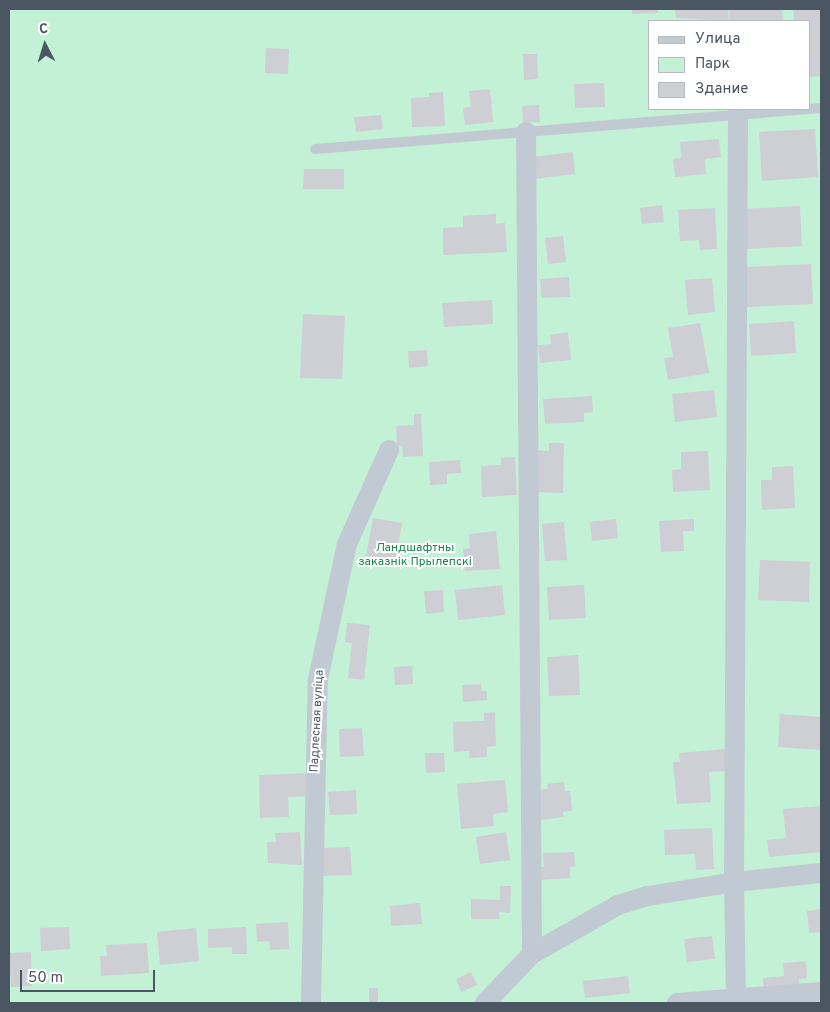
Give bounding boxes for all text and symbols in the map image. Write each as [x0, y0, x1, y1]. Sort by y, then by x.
north arrow [20, 20, 70, 70]
legend [648, 20, 810, 110]
text: С [38, 21, 49, 38]
text: Улица [695, 30, 740, 49]
text: Парк [695, 55, 730, 74]
text: Здание [695, 80, 748, 99]
park label: Ландшафтны заказнік Прылепскі [358, 542, 472, 570]
street label: Падлесная вуліца [308, 669, 328, 773]
scale bar [22, 960, 158, 992]
text: 50 m [28, 969, 63, 988]

